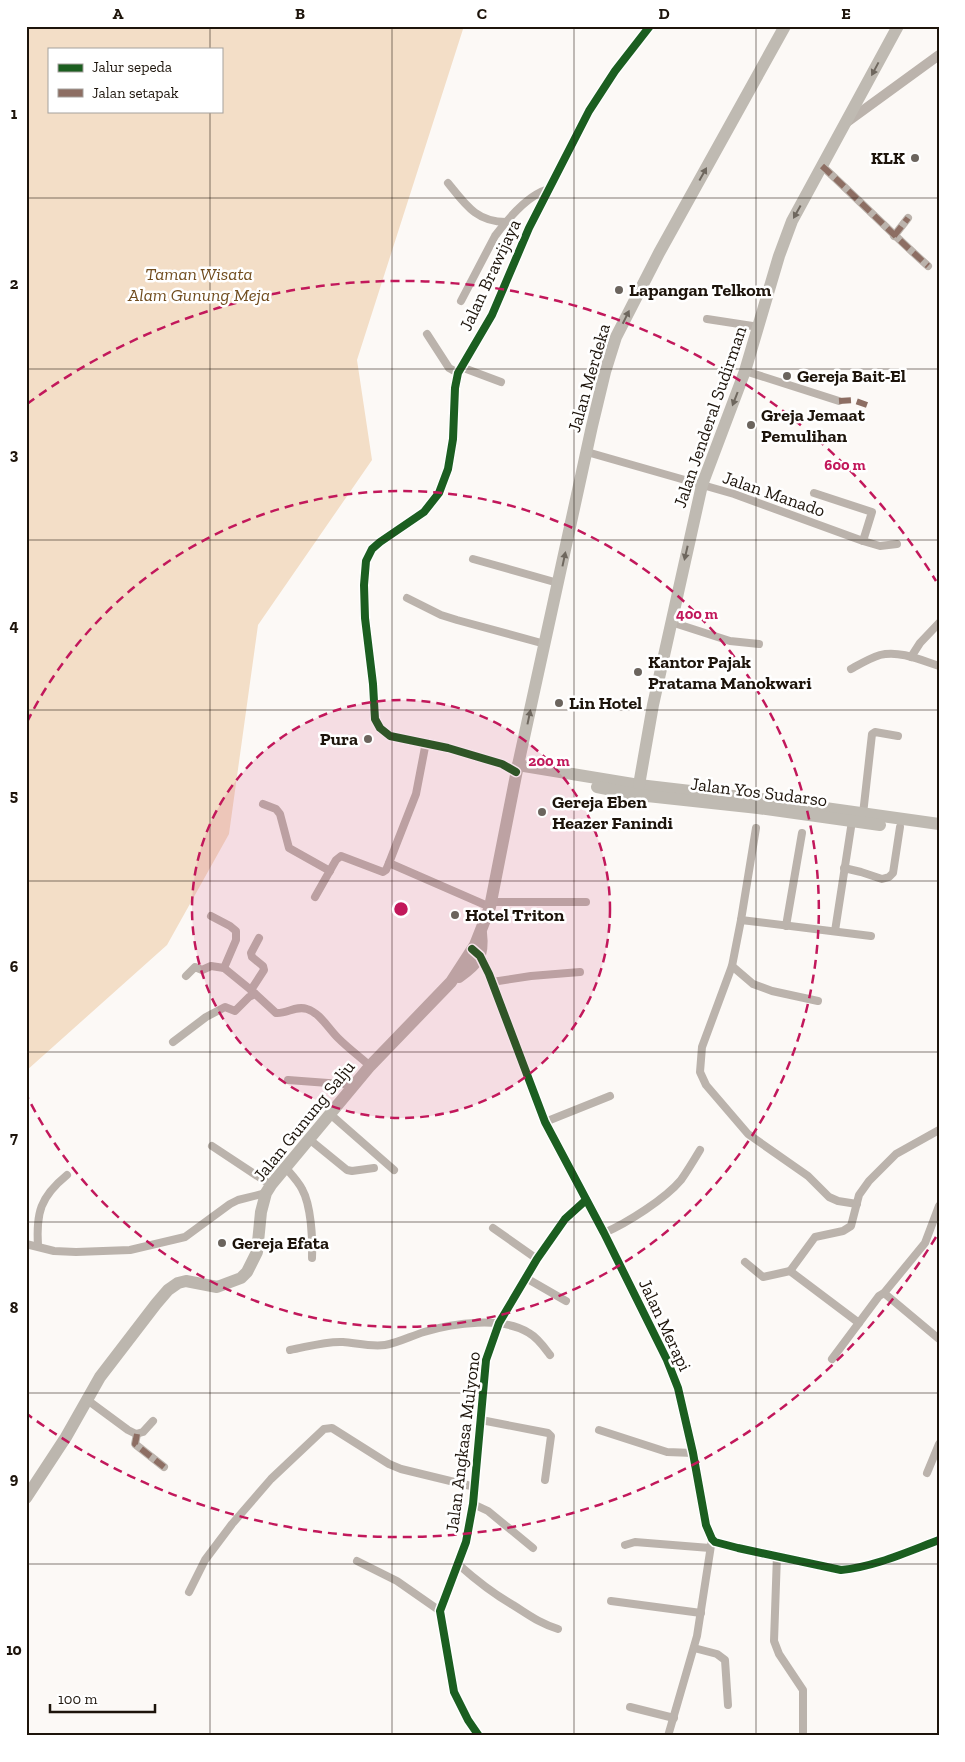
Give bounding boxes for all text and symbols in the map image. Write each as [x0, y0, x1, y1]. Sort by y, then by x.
text: A [113, 4, 124, 23]
text: B [295, 4, 305, 23]
text: C [477, 4, 487, 23]
text: D [658, 4, 670, 23]
text: E [841, 4, 851, 23]
legend [48, 48, 222, 112]
text: Jalur sepeda [92, 58, 172, 76]
one-way arrow [871, 62, 879, 76]
text: Jalan setapak [92, 84, 179, 102]
text: 1 [11, 104, 18, 123]
place label: KLK [871, 147, 905, 169]
marker: KLK [909, 152, 921, 164]
one-way arrow [699, 167, 707, 182]
one-way arrow [793, 204, 801, 219]
street label: Jalan Brawijaya [455, 215, 526, 334]
park label: Taman Wisata Alam Gunung Meja [127, 263, 270, 306]
text: 2 [10, 274, 19, 293]
place label: Lapangan Telkom [629, 279, 772, 301]
marker: Lapangan Telkom [613, 284, 625, 296]
one-way arrow [622, 310, 630, 324]
street label: Jalan Merdeka [563, 321, 615, 435]
street label: Jalan Jenderal Sudirman [669, 323, 752, 511]
place label: Gereja Bait-El [797, 365, 906, 387]
marker: Gereja Bait-El [781, 370, 793, 382]
one-way arrow [731, 392, 739, 407]
place label: Greja Jemaat Pemulihan [761, 404, 866, 447]
marker: Greja Jemaat Pemulihan [745, 419, 757, 431]
text: 3 [10, 445, 19, 464]
text: 600 m [824, 456, 866, 474]
street label: Jalan Manado [720, 466, 828, 522]
one-way arrow [682, 546, 690, 561]
one-way arrow [560, 550, 568, 566]
text: 400 m [676, 605, 718, 623]
text: 4 [9, 616, 19, 635]
place label: Kantor Pajak Pratama Manokwari [648, 651, 812, 694]
marker: Kantor Pajak Pratama Manokwari [632, 666, 644, 678]
place label: Lin Hotel [569, 692, 642, 714]
marker: Lin Hotel [553, 697, 565, 709]
one-way arrow [526, 709, 534, 725]
place label: Pura [320, 728, 358, 750]
marker: Pura [362, 733, 374, 745]
text: 200 m [528, 752, 570, 770]
street label: Jalan Yos Sudarso [689, 773, 829, 811]
text: 5 [10, 786, 18, 805]
place label: Gereja Eben Heazer Fanindi [552, 791, 674, 834]
marker: Gereja Eben Heazer Fanindi [536, 806, 548, 818]
centre of rings [392, 900, 410, 918]
place label: Hotel Triton [465, 904, 565, 926]
marker: Hotel Triton [449, 909, 461, 921]
text: 6 [10, 957, 19, 976]
street label: Jalan Gunung Salju [248, 1056, 360, 1186]
text: 7 [10, 1128, 18, 1147]
place label: Gereja Efata [232, 1232, 329, 1254]
marker: Gereja Efata [216, 1237, 228, 1249]
street label: Jalan Merapi [634, 1275, 696, 1375]
text: 8 [10, 1298, 19, 1317]
street label: Jalan Angkasa Mulyono [441, 1350, 485, 1534]
text: 9 [10, 1469, 19, 1488]
text: 10 [6, 1640, 22, 1659]
scale bar [50, 1682, 155, 1714]
text: 100 m [58, 1690, 97, 1708]

